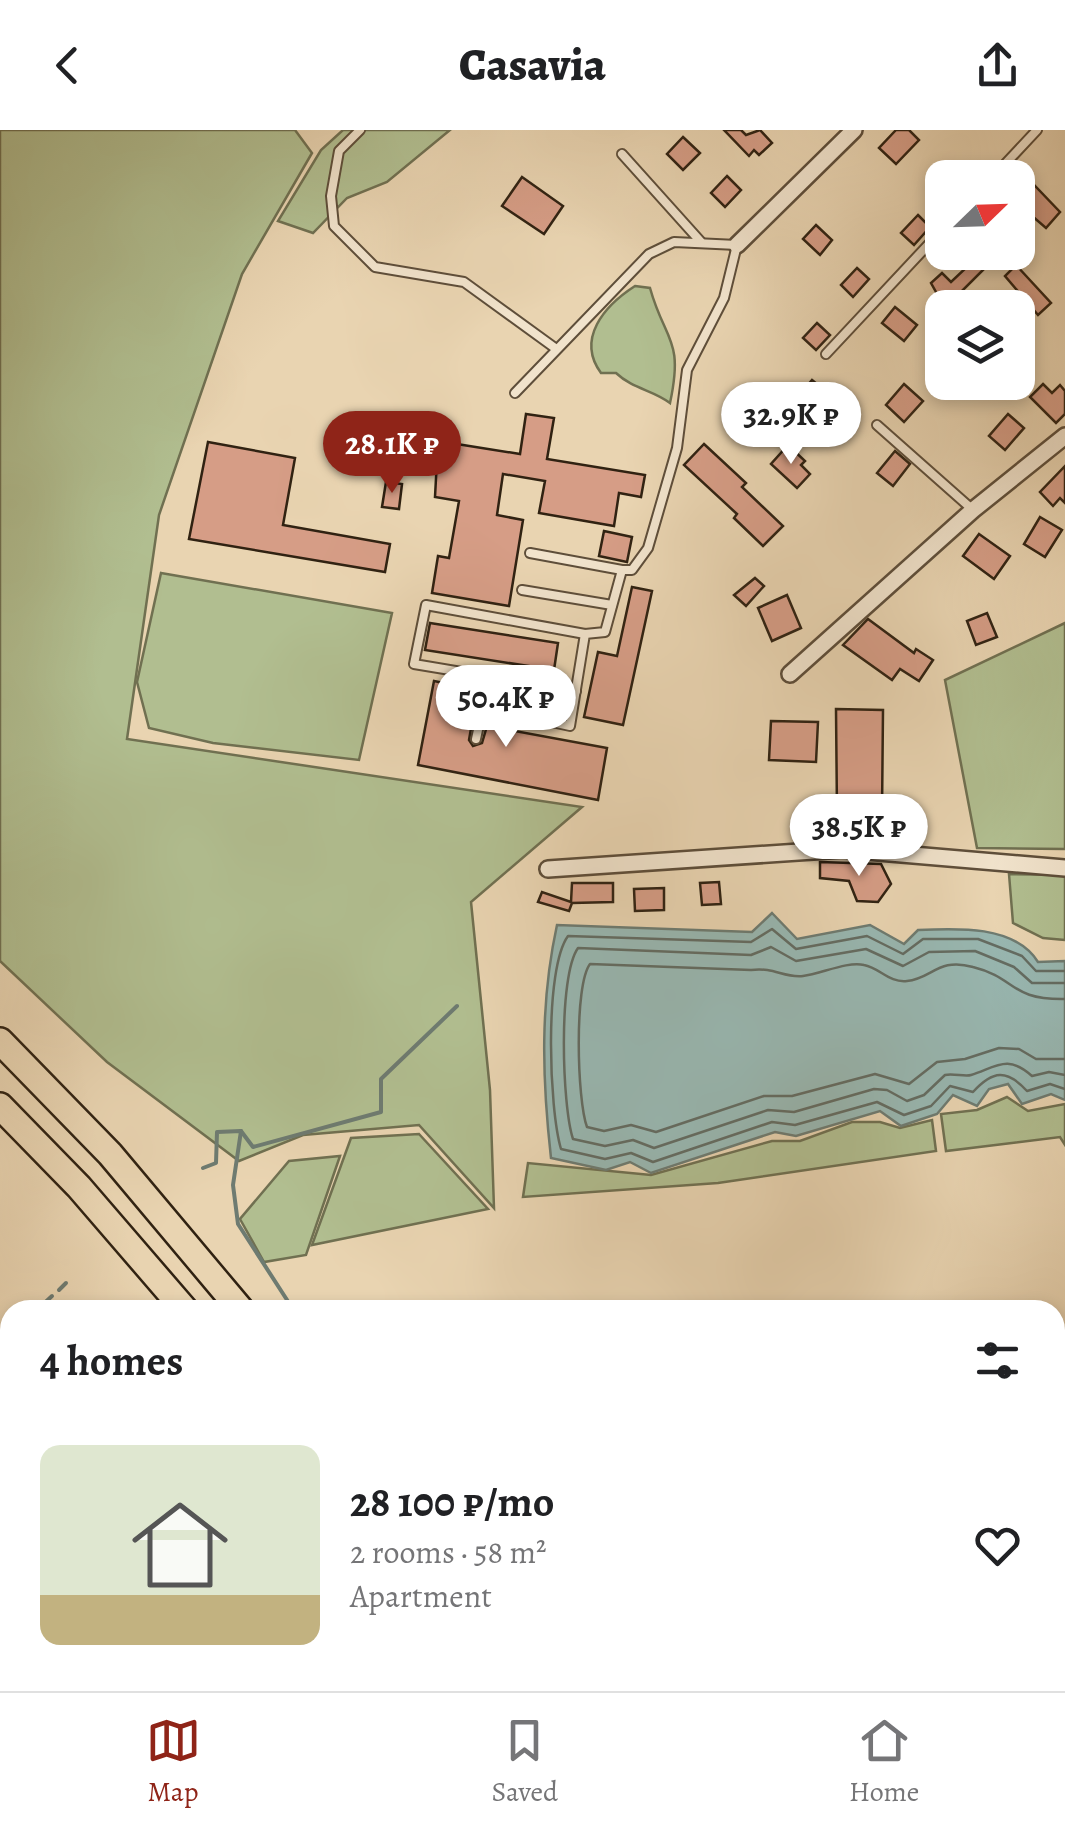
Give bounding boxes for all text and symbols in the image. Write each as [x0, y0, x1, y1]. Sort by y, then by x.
text: Casavia [459, 34, 606, 96]
icon: back [40, 38, 95, 93]
icon: share [970, 38, 1025, 93]
north arrow [925, 160, 1035, 270]
map controls [925, 160, 1035, 400]
button: layers [925, 290, 1035, 400]
pin: 32.9K ₽ [699, 382, 883, 467]
text: 32.9K ₽ [743, 392, 839, 436]
pin: 28.1K ₽ [300, 411, 484, 496]
text: 28.1K ₽ [345, 421, 439, 465]
pin: 50.4K ₽ [414, 665, 598, 750]
text: 50.4K ₽ [458, 675, 554, 719]
pin: 38.5K ₽ [767, 794, 951, 879]
text: 38.5K ₽ [812, 804, 906, 848]
text: 4 homes [40, 1332, 183, 1389]
icon: filters [970, 1333, 1025, 1388]
text: 28 100 ₽/mo [350, 1473, 554, 1530]
icon: home [120, 1485, 240, 1605]
icon: heart [970, 1518, 1025, 1573]
text: 2 rooms · 58 m² [350, 1530, 547, 1574]
text: Apartment [350, 1574, 492, 1618]
tab: Map [146, 1713, 201, 1811]
tab: Saved [492, 1713, 558, 1811]
tab: Home [849, 1713, 919, 1811]

